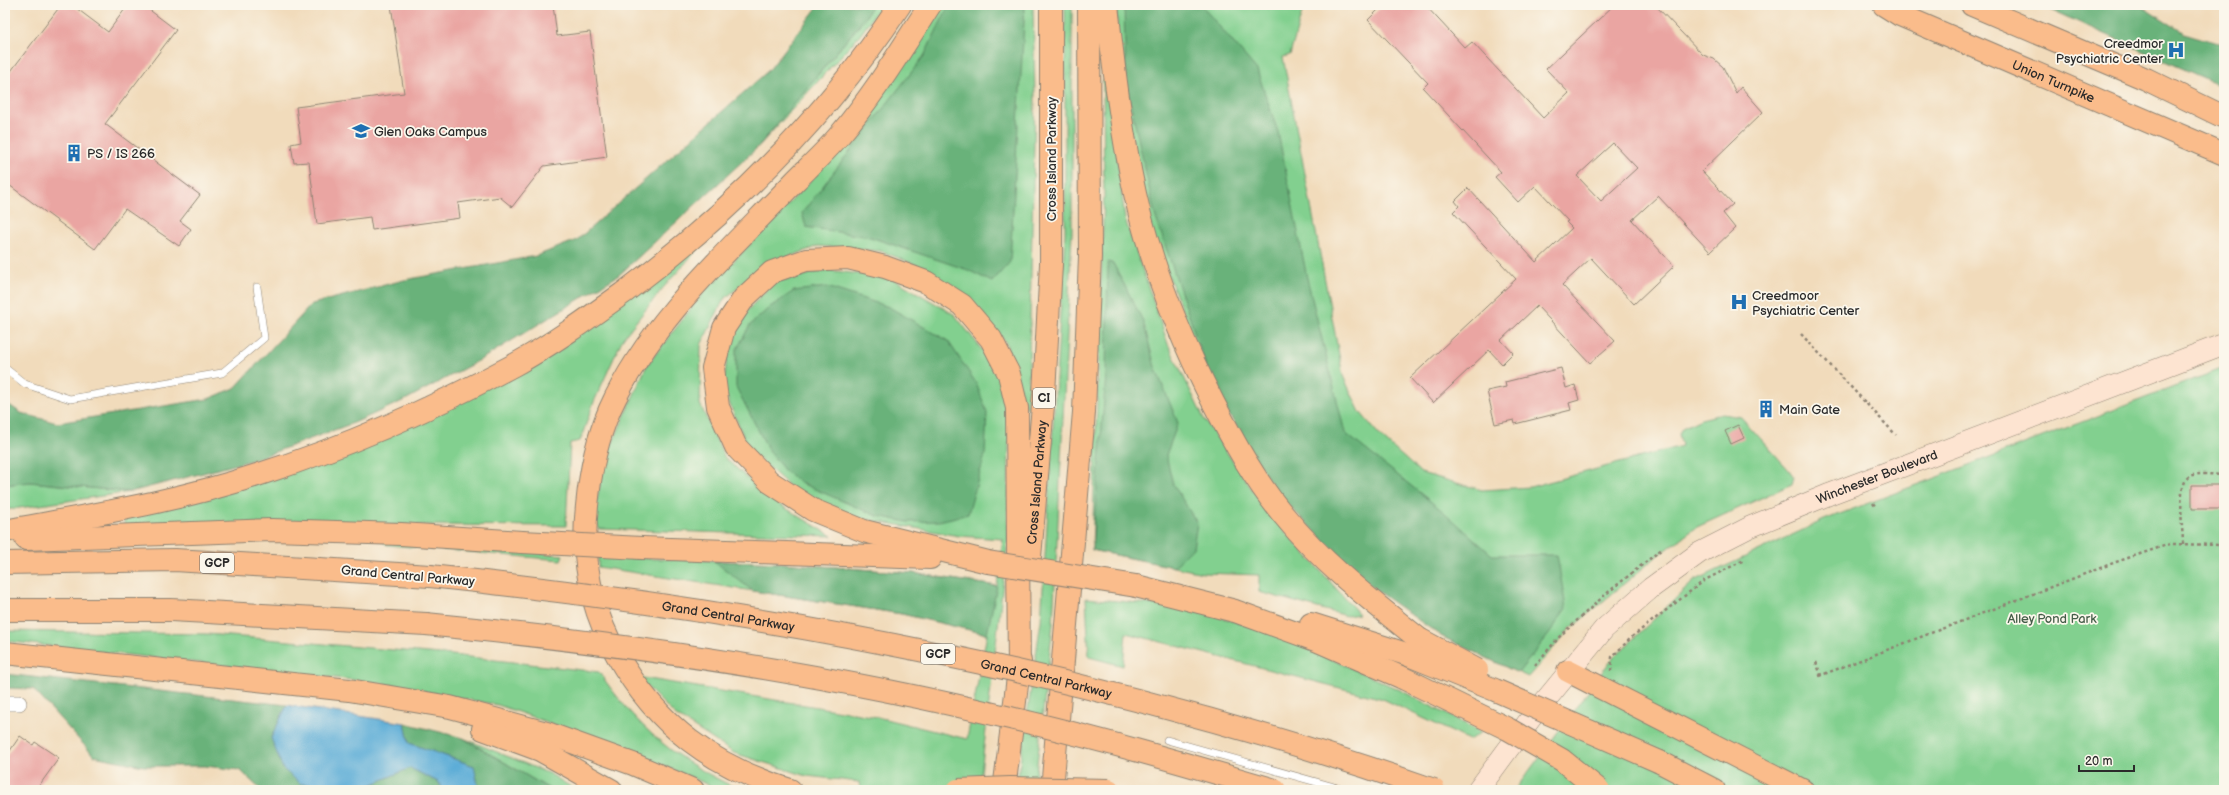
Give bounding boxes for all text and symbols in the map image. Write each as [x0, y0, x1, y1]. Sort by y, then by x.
place label: Creedmor Psychiatric Center [2056, 36, 2163, 67]
hospital icon: Creedmor Psychiatric Center [2166, 40, 2186, 60]
street label: Union Turnpike [2009, 57, 2097, 107]
street label: Cross Island Parkway [1044, 97, 1060, 221]
school or university icon: Glen Oaks Campus [351, 121, 371, 141]
place label: Glen Oaks Campus [374, 124, 488, 140]
building icon: PS / IS 266 [64, 143, 84, 163]
place label: PS / IS 266 [87, 146, 155, 162]
place label: Creedmoor Psychiatric Center [1752, 288, 1859, 319]
hospital icon: Creedmoor Psychiatric Center [1729, 292, 1749, 312]
road number: CI [1033, 388, 1055, 408]
building icon: Main Gate [1756, 399, 1776, 419]
place label: Main Gate [1779, 402, 1840, 418]
street label: Cross Island Parkway [1024, 420, 1051, 545]
street label: Winchester Boulevard [1814, 447, 1940, 508]
road number: GCP [200, 553, 234, 573]
street label: Grand Central Parkway [340, 562, 476, 590]
street label: Grand Central Parkway [661, 598, 796, 635]
park label: Alley Pond Park [2007, 611, 2097, 627]
road number: GCP [921, 644, 955, 664]
street label: Grand Central Parkway [979, 656, 1113, 702]
scale bar [2079, 747, 2134, 773]
text: 20 m [2085, 754, 2112, 769]

